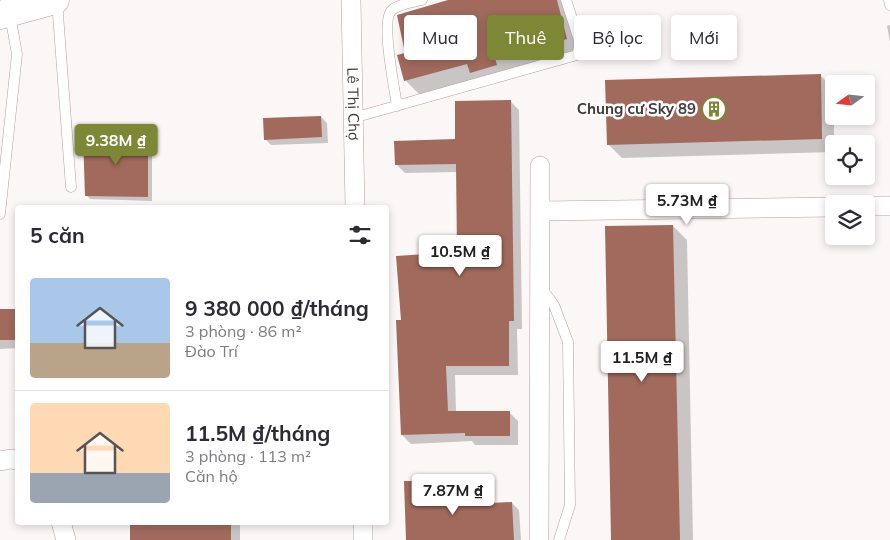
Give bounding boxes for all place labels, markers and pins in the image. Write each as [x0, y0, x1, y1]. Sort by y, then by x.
building icon: Chung cư Sky 89 [701, 96, 727, 122]
place label: Chung cư Sky 89 [577, 99, 696, 118]
pin: 9.38M ₫ [70, 124, 162, 166]
pin: 5.73M ₫ [641, 184, 733, 226]
pin: 10.5M ₫ [414, 234, 506, 277]
pin: 11.5M ₫ [596, 340, 688, 383]
pin: 7.87M ₫ [407, 474, 499, 516]

